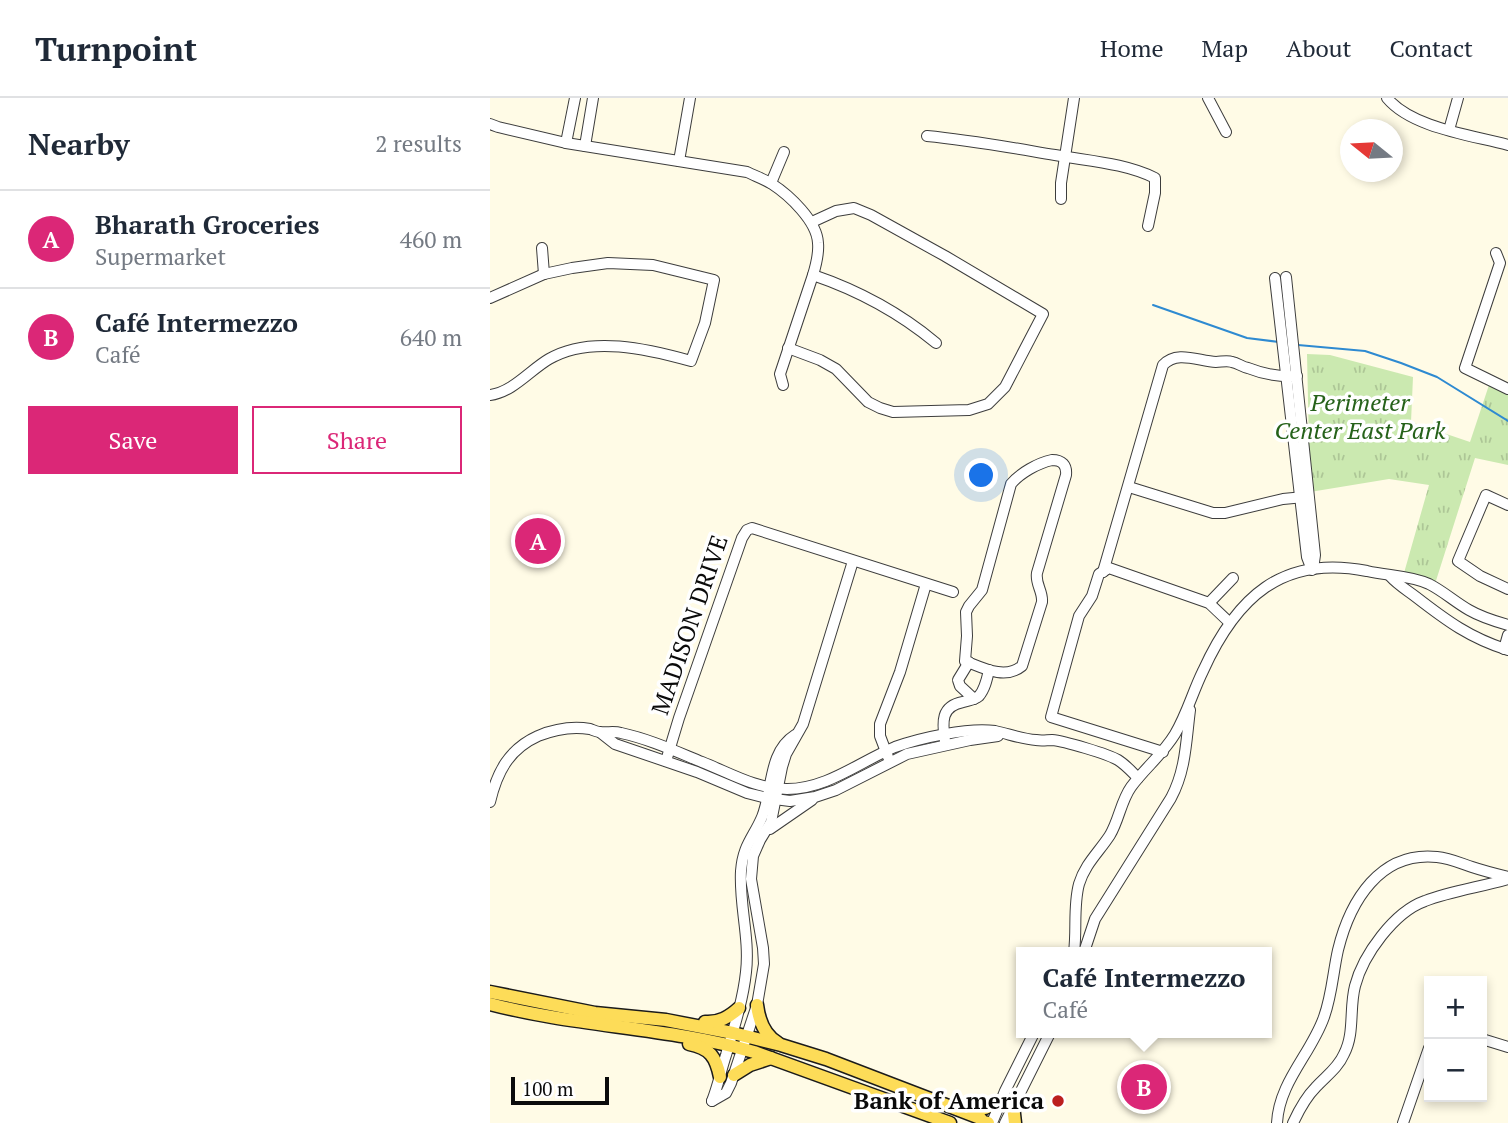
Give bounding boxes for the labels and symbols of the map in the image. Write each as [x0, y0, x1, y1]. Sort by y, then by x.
north arrow [1340, 119, 1403, 182]
park label: Perimeter Center East Park [1275, 386, 1446, 446]
your location [964, 458, 998, 492]
pin: A [515, 515, 561, 567]
street label: MADISON DRIVE [643, 531, 735, 719]
pin: B [1121, 1061, 1167, 1113]
scale bar [511, 1074, 609, 1106]
place label: Bank of America [854, 1084, 1045, 1116]
marker: Bank of America [1050, 1093, 1066, 1109]

